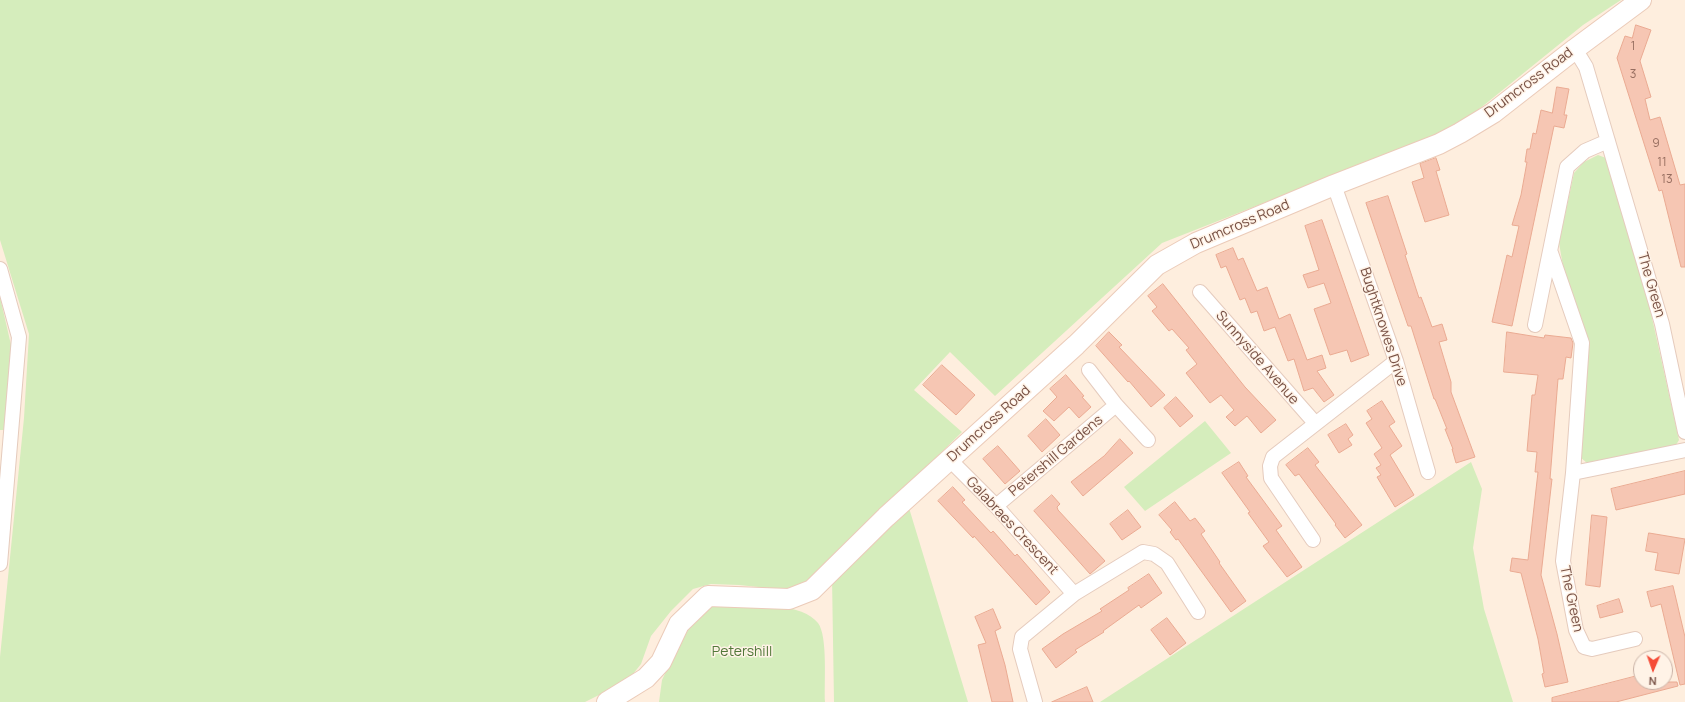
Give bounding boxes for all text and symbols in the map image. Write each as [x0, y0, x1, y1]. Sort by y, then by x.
house number: 1 [1631, 40, 1635, 54]
street label: Drumcross Road [1482, 44, 1576, 122]
house number: 3 [1630, 68, 1636, 82]
house number: 9 [1652, 137, 1660, 151]
house number: 11 [1657, 156, 1667, 170]
house number: 13 [1661, 173, 1673, 187]
street label: Drumcross Road [1188, 197, 1292, 253]
street label: The Green [1634, 251, 1668, 319]
street label: Bughtknowes Drive [1356, 266, 1410, 388]
street label: Sunnyside Avenue [1212, 308, 1302, 408]
street label: Drumcross Road [944, 382, 1034, 466]
street label: Petershill Gardens [1006, 412, 1106, 500]
street label: Galabraes Crescent [962, 474, 1062, 578]
street label: The Green [1556, 565, 1586, 633]
park label: Petershill [712, 644, 772, 660]
north arrow [1633, 650, 1673, 690]
text: N [1648, 674, 1657, 689]

